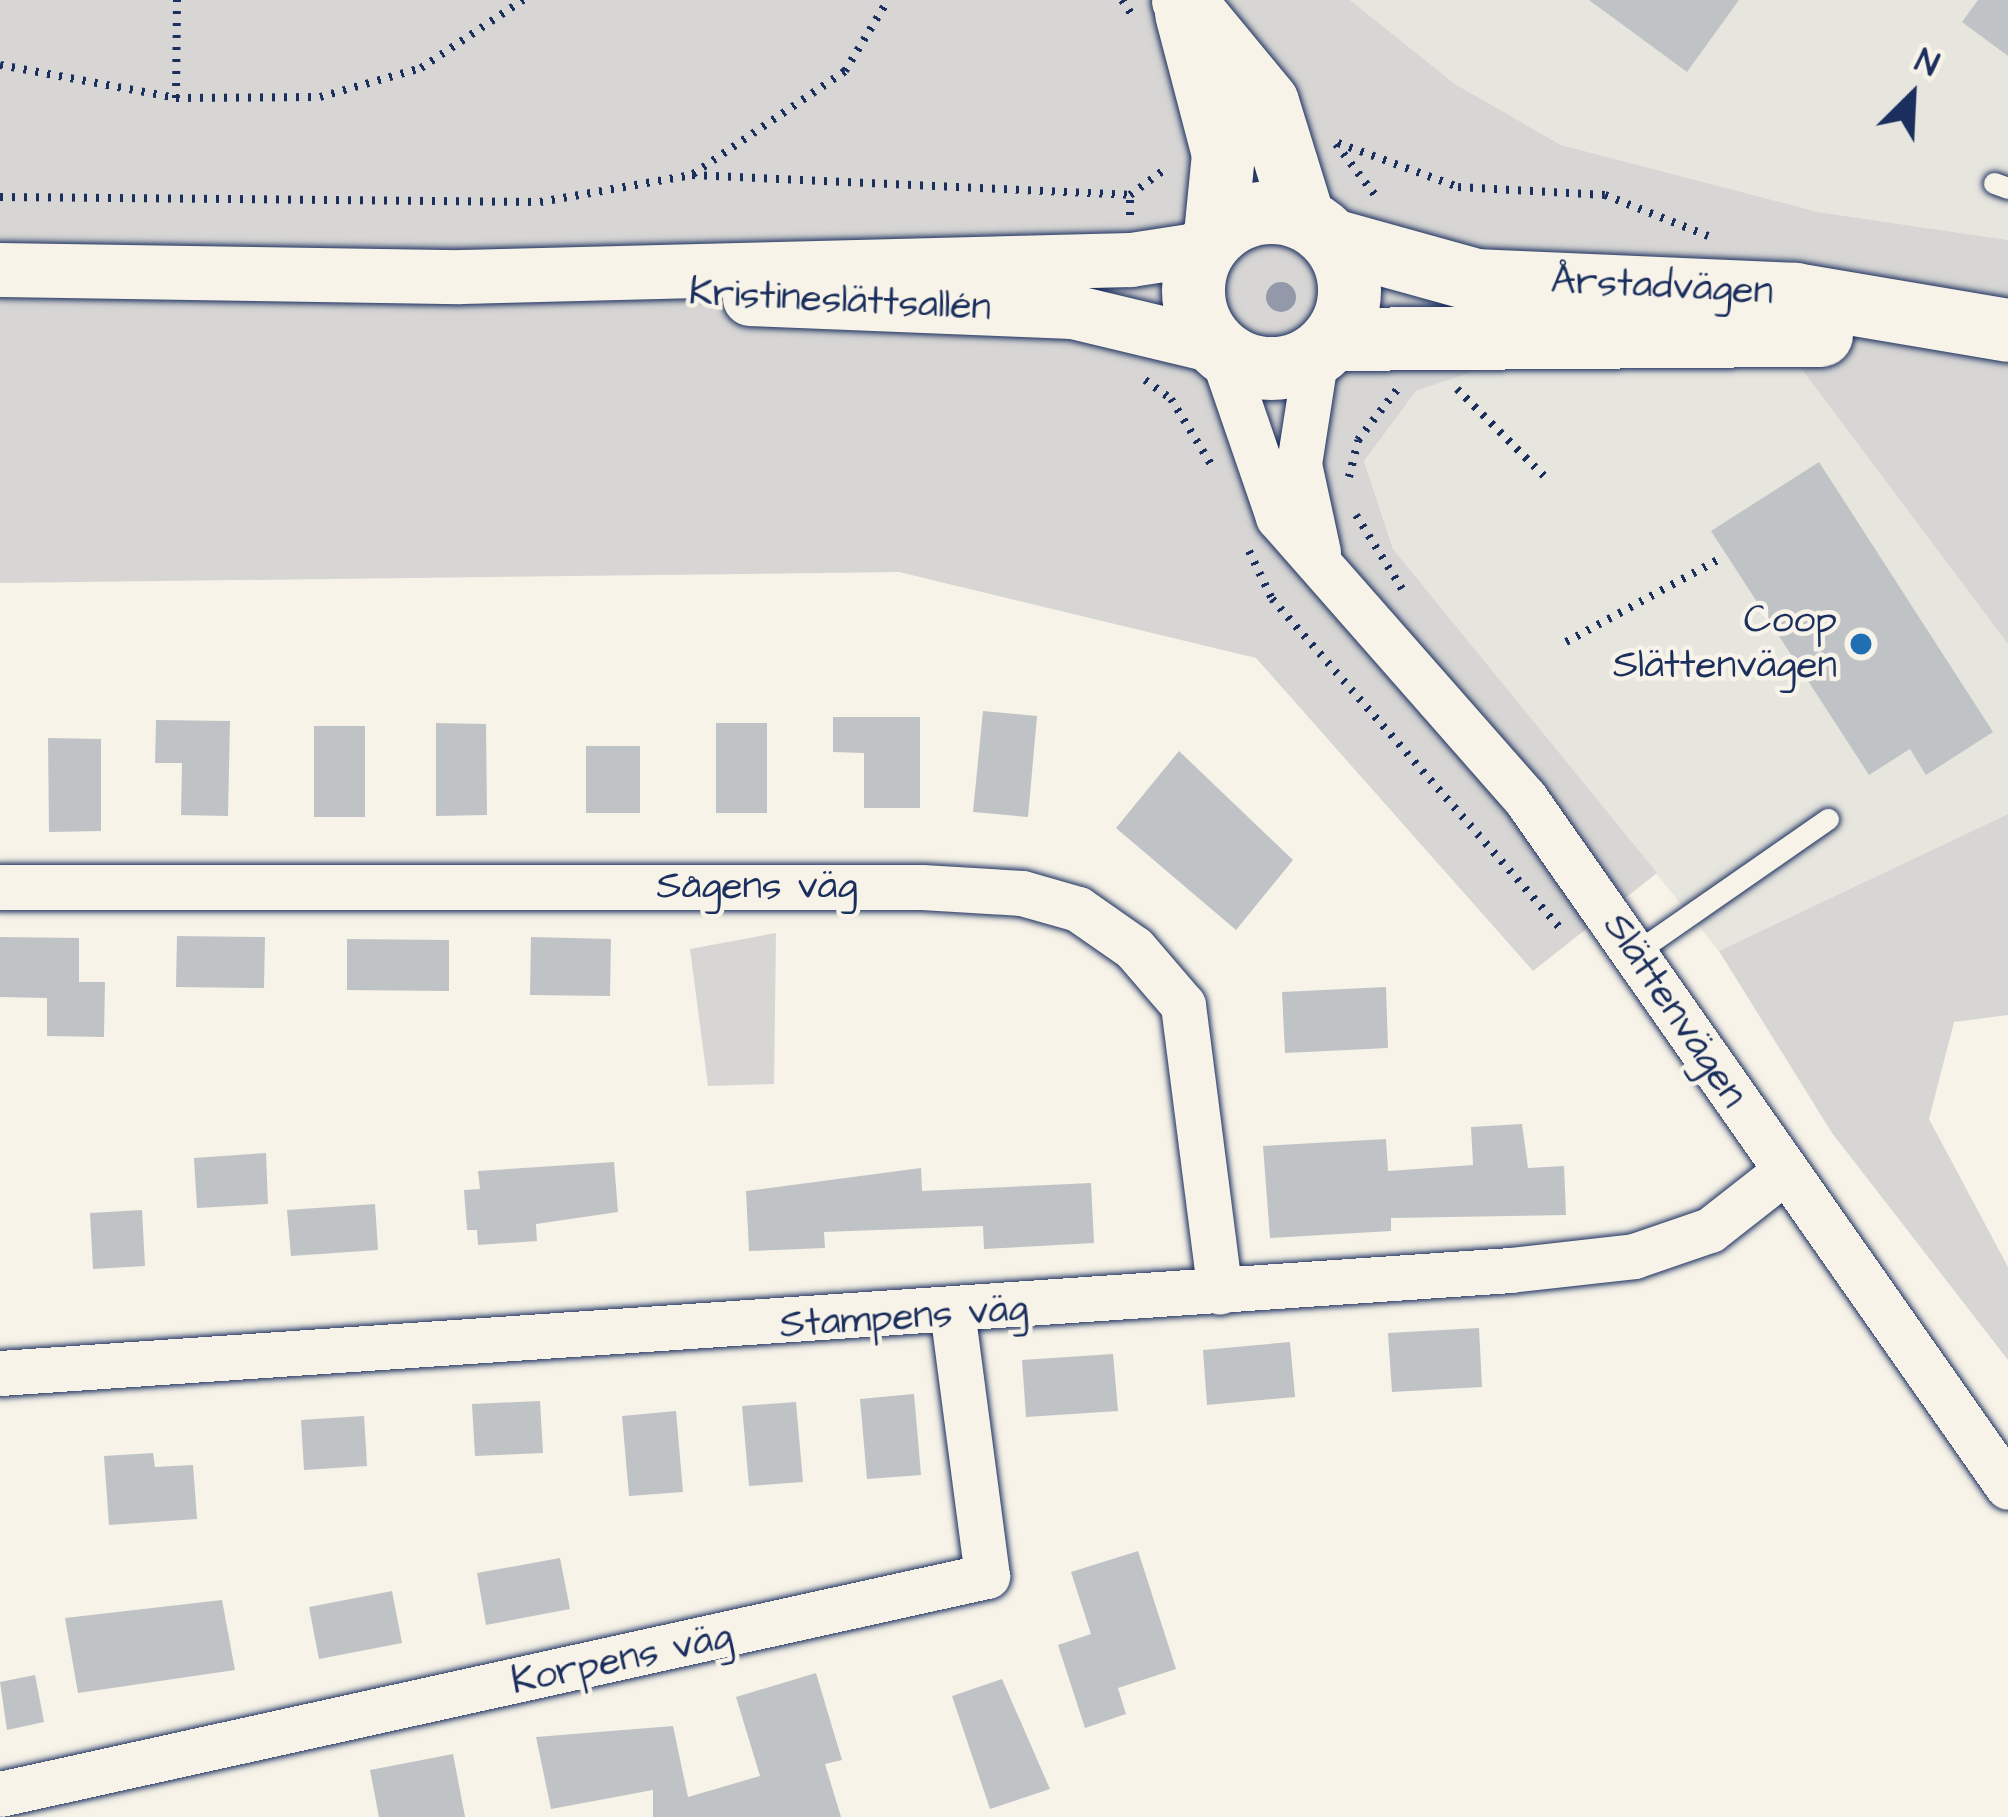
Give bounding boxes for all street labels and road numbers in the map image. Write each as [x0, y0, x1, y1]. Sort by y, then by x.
street label: Årstadvägen [1550, 258, 1774, 316]
street label: Kristineslättsallén [688, 270, 992, 332]
street label: Sågens väg [657, 864, 857, 910]
street label: Slättenvägen [1592, 905, 1756, 1117]
street label: Stampens väg [778, 1286, 1030, 1350]
street label: Korpens väg [507, 1614, 737, 1706]

